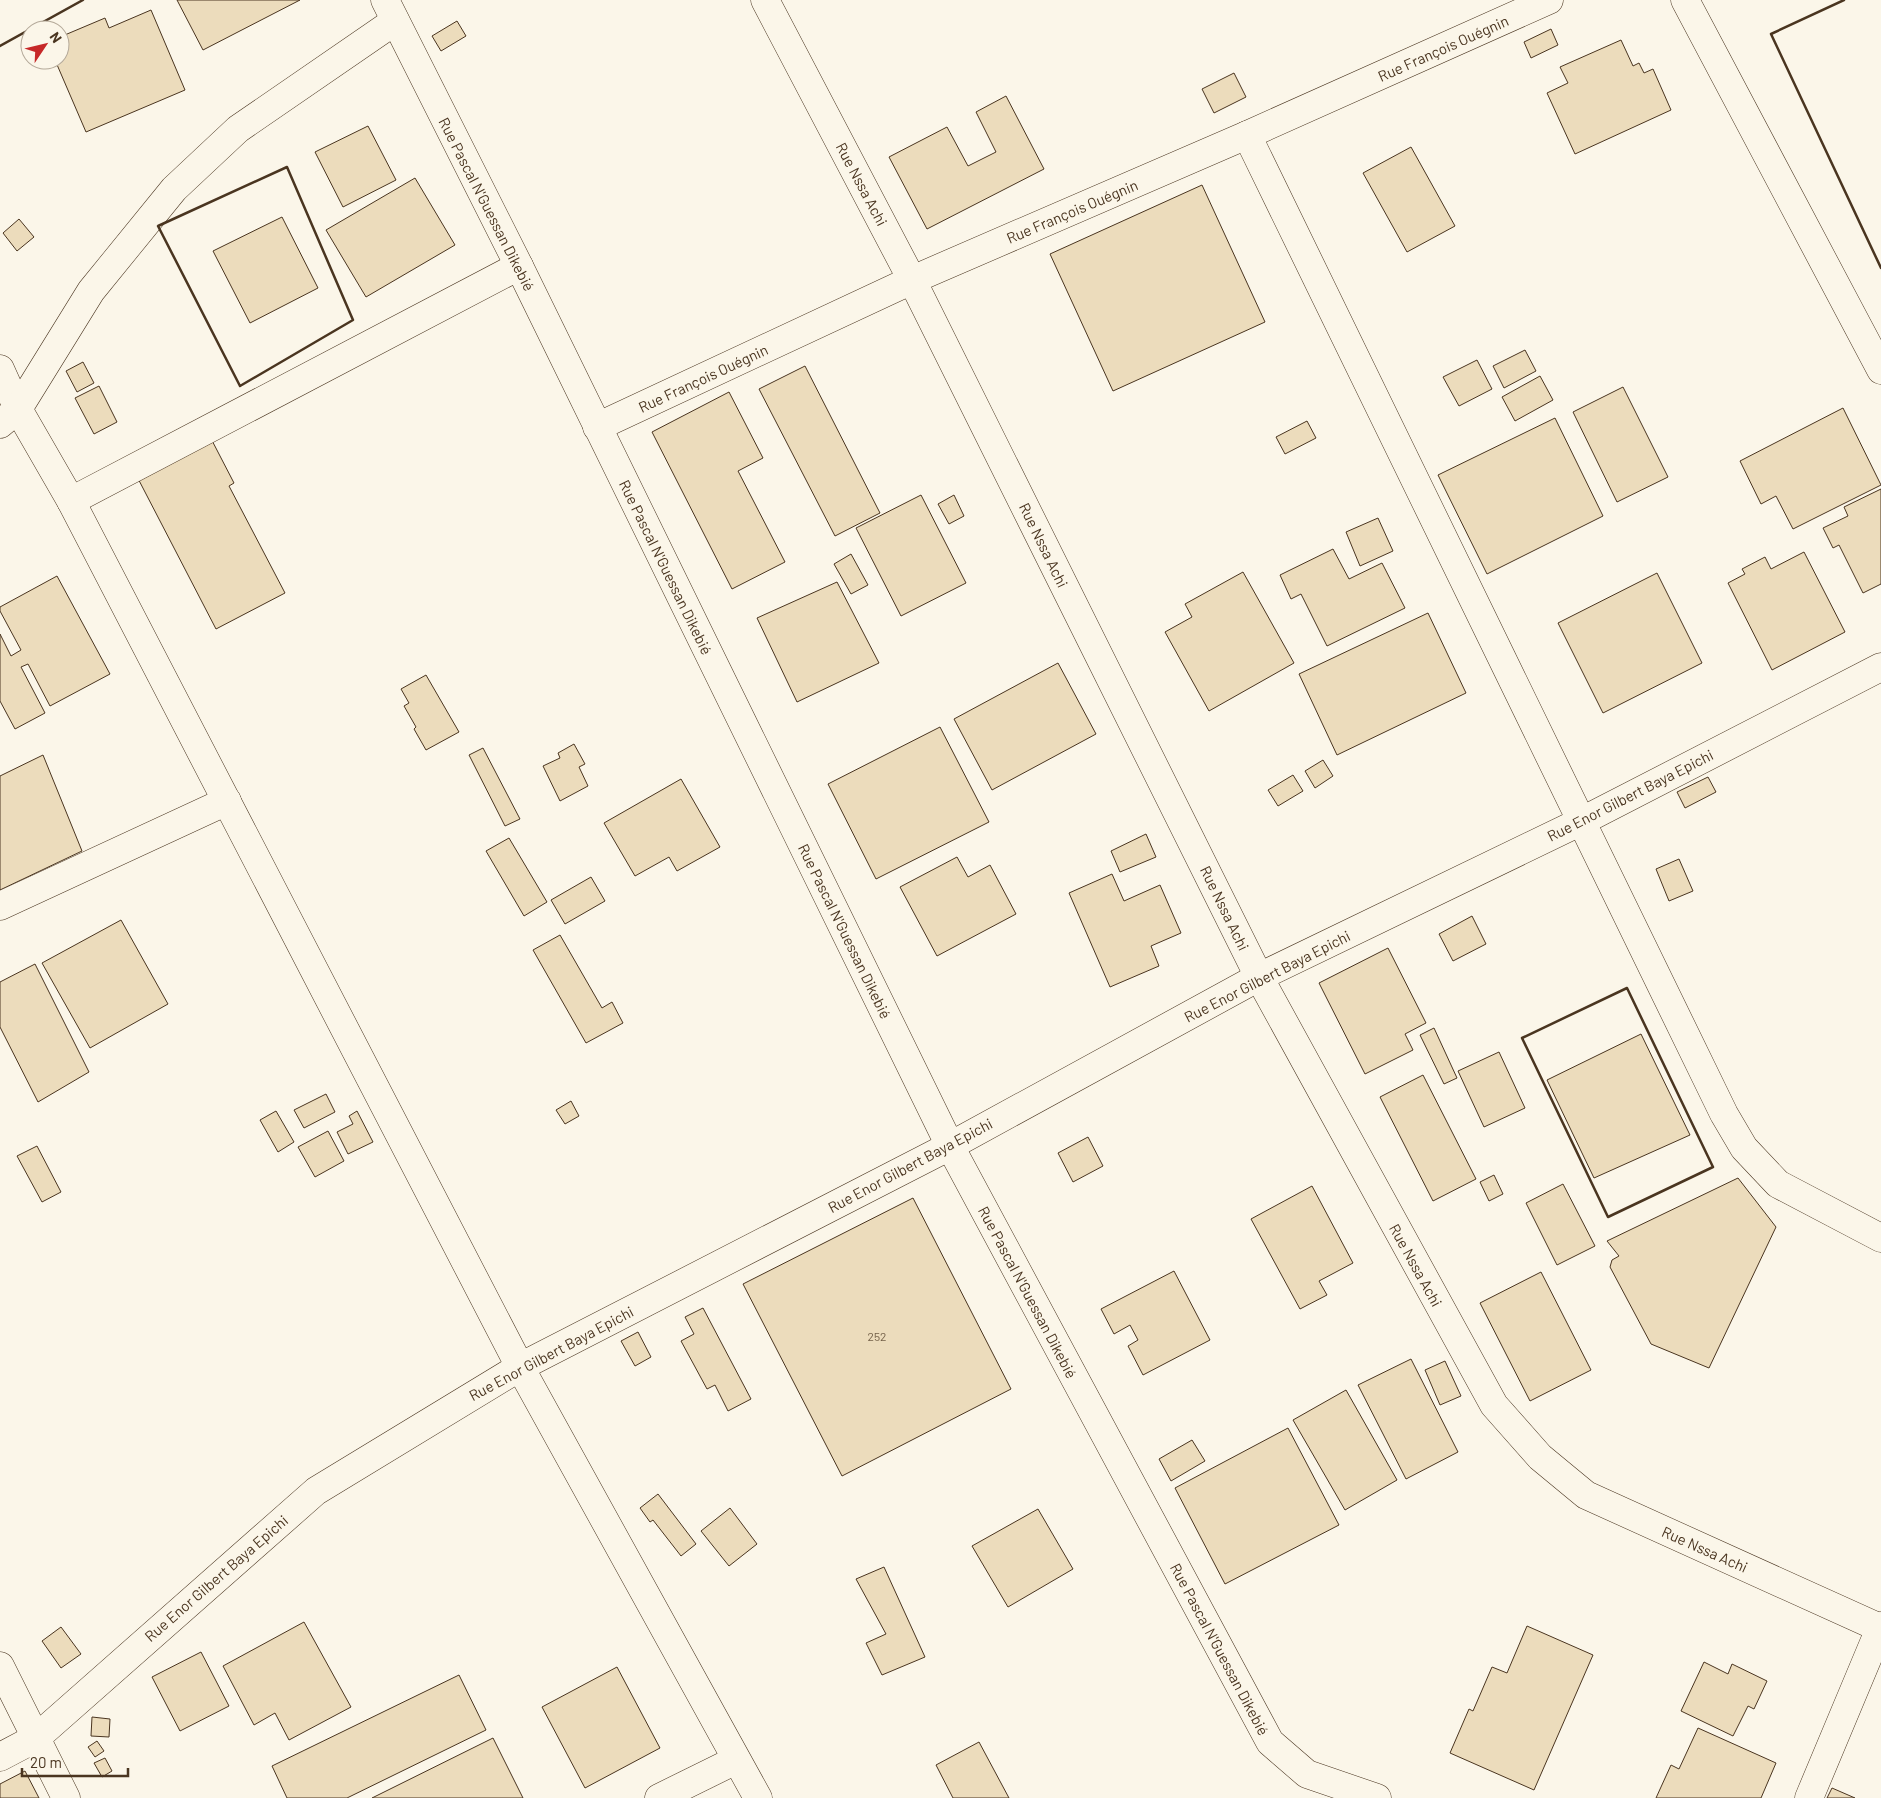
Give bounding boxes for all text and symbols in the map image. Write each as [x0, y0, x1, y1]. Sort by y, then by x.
street label: Rue François Ouégnin [1375, 11, 1511, 85]
north arrow [20, 20, 70, 70]
text: N [46, 29, 66, 46]
street label: Rue Pascal N'Guessan Dikebié [435, 114, 539, 294]
street label: Rue Nssa Achi [832, 139, 892, 229]
street label: Rue François Ouégnin [1004, 175, 1140, 247]
street label: Rue François Ouégnin [635, 340, 771, 416]
street label: Rue Pascal N'Guessan Dikebié [616, 477, 716, 657]
street label: Rue Nssa Achi [1016, 500, 1072, 590]
street label: Rue Enor Gilbert Baya Epichi [1544, 745, 1716, 845]
street label: Rue Pascal N'Guessan Dikebié [795, 841, 895, 1021]
street label: Rue Nssa Achi [1197, 863, 1253, 953]
street label: Rue Enor Gilbert Baya Epichi [1181, 926, 1353, 1026]
street label: Rue Enor Gilbert Baya Epichi [825, 1114, 995, 1216]
street label: Rue Pascal N'Guessan Dikebié [975, 1203, 1081, 1381]
street label: Rue Nssa Achi [1386, 1220, 1446, 1310]
street label: Rue Enor Gilbert Baya Epichi [466, 1302, 636, 1404]
house number: 252 [867, 1329, 887, 1343]
street label: Rue Enor Gilbert Baya Epichi [141, 1511, 291, 1645]
street label: Rue Nssa Achi [1659, 1522, 1751, 1576]
street label: Rue Pascal N'Guessan Dikebié [1167, 1560, 1273, 1738]
scale bar [22, 1746, 129, 1778]
text: 20 m [30, 1753, 62, 1771]

